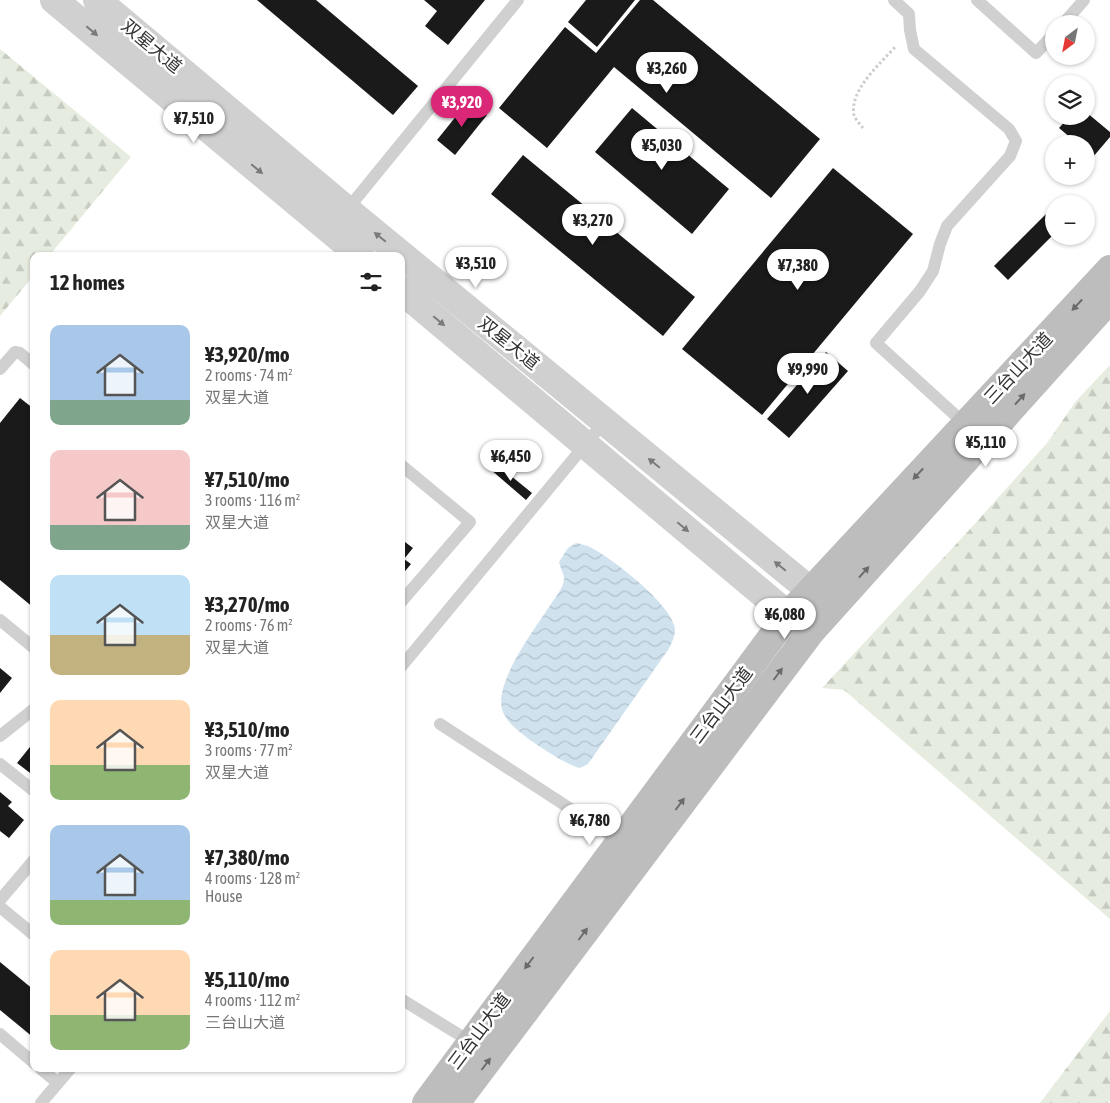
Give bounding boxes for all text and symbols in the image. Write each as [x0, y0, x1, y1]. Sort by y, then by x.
street label: 双星大道 [118, 15, 186, 77]
north arrow [1045, 15, 1095, 65]
map controls [1045, 15, 1095, 245]
one-way arrow [85, 26, 98, 37]
pin: ¥3,260 [626, 52, 708, 94]
text: ¥3,260 [647, 59, 687, 77]
button: layers [1045, 75, 1095, 125]
pin: ¥3,920 [421, 86, 503, 128]
text: ¥3,920 [442, 93, 482, 111]
pin: ¥7,510 [153, 102, 235, 144]
text: ¥7,510 [174, 109, 214, 127]
pin: ¥5,030 [621, 128, 703, 171]
button: + [1045, 135, 1095, 185]
text: ¥5,030 [642, 136, 682, 154]
one-way arrow [251, 163, 263, 174]
button: − [1045, 195, 1095, 245]
pin: ¥3,270 [552, 204, 634, 246]
text: ¥3,270 [573, 211, 613, 229]
one-way arrow [374, 232, 387, 243]
pin: ¥3,510 [435, 246, 517, 289]
pin: ¥7,380 [757, 248, 839, 291]
text: ¥3,510 [456, 254, 496, 272]
text: ¥7,380 [778, 256, 818, 274]
icon: filters [357, 268, 385, 296]
text: 12 homes [50, 270, 125, 294]
one-way arrow [1071, 298, 1083, 310]
street label: 双星大道 [474, 312, 544, 374]
one-way arrow [432, 316, 445, 327]
street label: 三台山大道 [980, 328, 1056, 408]
text: ¥3,920/mo [205, 342, 290, 366]
icon: home [90, 345, 150, 405]
pin: ¥9,990 [767, 352, 849, 395]
text: ¥9,990 [788, 360, 828, 378]
text: 2 rooms · 74 m² [205, 366, 293, 384]
text: 双星大道 [205, 388, 269, 406]
one-way arrow [1014, 393, 1025, 406]
pin: ¥5,110 [945, 426, 1027, 468]
text: ¥5,110 [966, 433, 1006, 451]
pin: ¥6,450 [470, 440, 552, 482]
text: ¥6,450 [491, 447, 531, 465]
one-way arrow [648, 457, 661, 468]
text: ¥7,510/mo [205, 467, 290, 491]
one-way arrow [912, 468, 924, 480]
icon: home [90, 470, 150, 530]
text: 3 rooms · 116 m² [205, 491, 300, 509]
text: 双星大道 [205, 513, 269, 531]
one-way arrow [677, 522, 690, 533]
one-way arrow [774, 560, 786, 572]
one-way arrow [858, 566, 870, 578]
text: ¥3,270/mo [205, 592, 290, 616]
icon: home [90, 595, 150, 655]
pin: ¥6,080 [744, 598, 826, 640]
text: ¥6,080 [765, 605, 805, 623]
text: 2 rooms · 76 m² [205, 616, 293, 634]
text: 双星大道 [205, 638, 269, 656]
street label: 三台山大道 [686, 663, 756, 747]
one-way arrow [773, 668, 784, 681]
text: ¥3,510/mo [205, 717, 290, 741]
icon: home [90, 720, 150, 780]
text: 3 rooms · 77 m² [205, 741, 293, 759]
text: 双星大道 [205, 763, 269, 781]
one-way arrow [675, 798, 686, 811]
pin: ¥6,780 [549, 804, 631, 846]
text: ¥6,780 [570, 811, 610, 829]
icon: home [90, 845, 150, 905]
text: ¥7,380/mo [205, 845, 290, 869]
text: 4 rooms · 128 m² [205, 869, 300, 887]
text: House [205, 887, 242, 905]
one-way arrow [577, 928, 588, 941]
one-way arrow [524, 956, 535, 969]
text: ¥5,110/mo [205, 967, 290, 991]
icon: home [90, 970, 150, 1030]
street label: 三台山大道 [444, 989, 514, 1073]
text: 4 rooms · 112 m² [205, 991, 300, 1009]
text: 三台山大道 [205, 1013, 285, 1031]
one-way arrow [480, 1058, 491, 1071]

